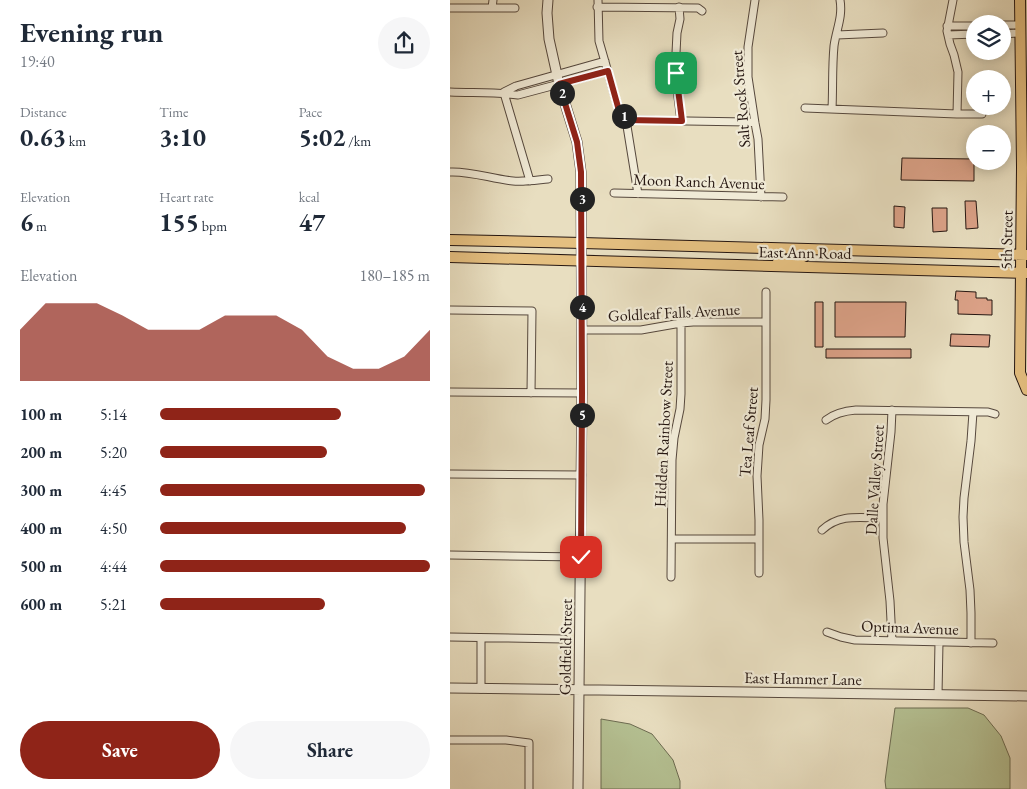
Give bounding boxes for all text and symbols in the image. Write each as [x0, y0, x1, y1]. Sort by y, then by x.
text: Evening run [20, 14, 163, 50]
map controls [966, 15, 1011, 170]
button: layers [966, 15, 1011, 60]
button: share [378, 17, 430, 69]
street label: Salt Rock Street [726, 49, 755, 148]
text: 19:40 [20, 51, 55, 72]
pin [655, 52, 697, 94]
icon: arrive [662, 59, 690, 87]
button: + [966, 70, 1011, 115]
pin: 2 [550, 80, 574, 106]
text: 2 [559, 84, 566, 102]
text: Distance [20, 103, 67, 121]
text: Time [159, 103, 189, 121]
text: Pace [299, 103, 322, 121]
pin: 1 [612, 104, 636, 128]
text: 1 [621, 107, 628, 125]
text: 0.63 [20, 121, 66, 153]
text: 3:10 [159, 121, 206, 153]
text: 5:02 [299, 121, 345, 153]
button: − [966, 125, 1011, 170]
text: km [66, 132, 86, 150]
text: /km [345, 132, 371, 150]
street label: Moon Ranch Avenue [633, 169, 765, 194]
pin: 3 [570, 186, 594, 212]
text: Elevation [20, 188, 70, 206]
text: Heart rate [159, 188, 214, 206]
text: kcal [299, 188, 320, 206]
text: 3 [579, 190, 586, 208]
text: 6 [20, 206, 33, 238]
text: 155 [159, 206, 199, 238]
text: 47 [299, 206, 325, 238]
street label: 5th Street [995, 210, 1018, 270]
text: m [33, 217, 47, 235]
text: bpm [199, 217, 227, 235]
street label: East Ann Road [758, 241, 853, 264]
text: Elevation [20, 265, 78, 286]
text: 180–185 m [359, 265, 430, 286]
pin: 4 [570, 294, 594, 320]
text: 4 [579, 298, 586, 316]
street label: Goldleaf Falls Avenue [608, 299, 741, 326]
street label: Hidden Rainbow Street [649, 360, 678, 508]
street label: Tea Leaf Street [734, 386, 763, 478]
pin: 5 [570, 402, 594, 428]
text: 100 m [20, 404, 62, 425]
text: 5:14 [100, 404, 127, 425]
text: 5 [579, 406, 586, 424]
street label: Dalle Valley Street [860, 424, 889, 536]
text: 200 m [20, 442, 62, 463]
text: 5:20 [100, 442, 127, 463]
text: 300 m [20, 480, 62, 501]
text: 4:45 [100, 480, 127, 501]
text: 400 m [20, 518, 62, 539]
text: 4:50 [100, 518, 127, 539]
pin [560, 536, 602, 578]
icon: check [567, 543, 595, 571]
text: 500 m [20, 556, 62, 577]
text: 4:44 [100, 556, 127, 577]
text: 600 m [20, 594, 62, 615]
text: 5:21 [100, 594, 127, 615]
street label: Goldfield Street [554, 599, 577, 695]
street label: Optima Avenue [861, 615, 959, 640]
street label: East Hammer Lane [744, 667, 862, 690]
button: Save [20, 721, 220, 779]
button: Share [230, 721, 430, 779]

